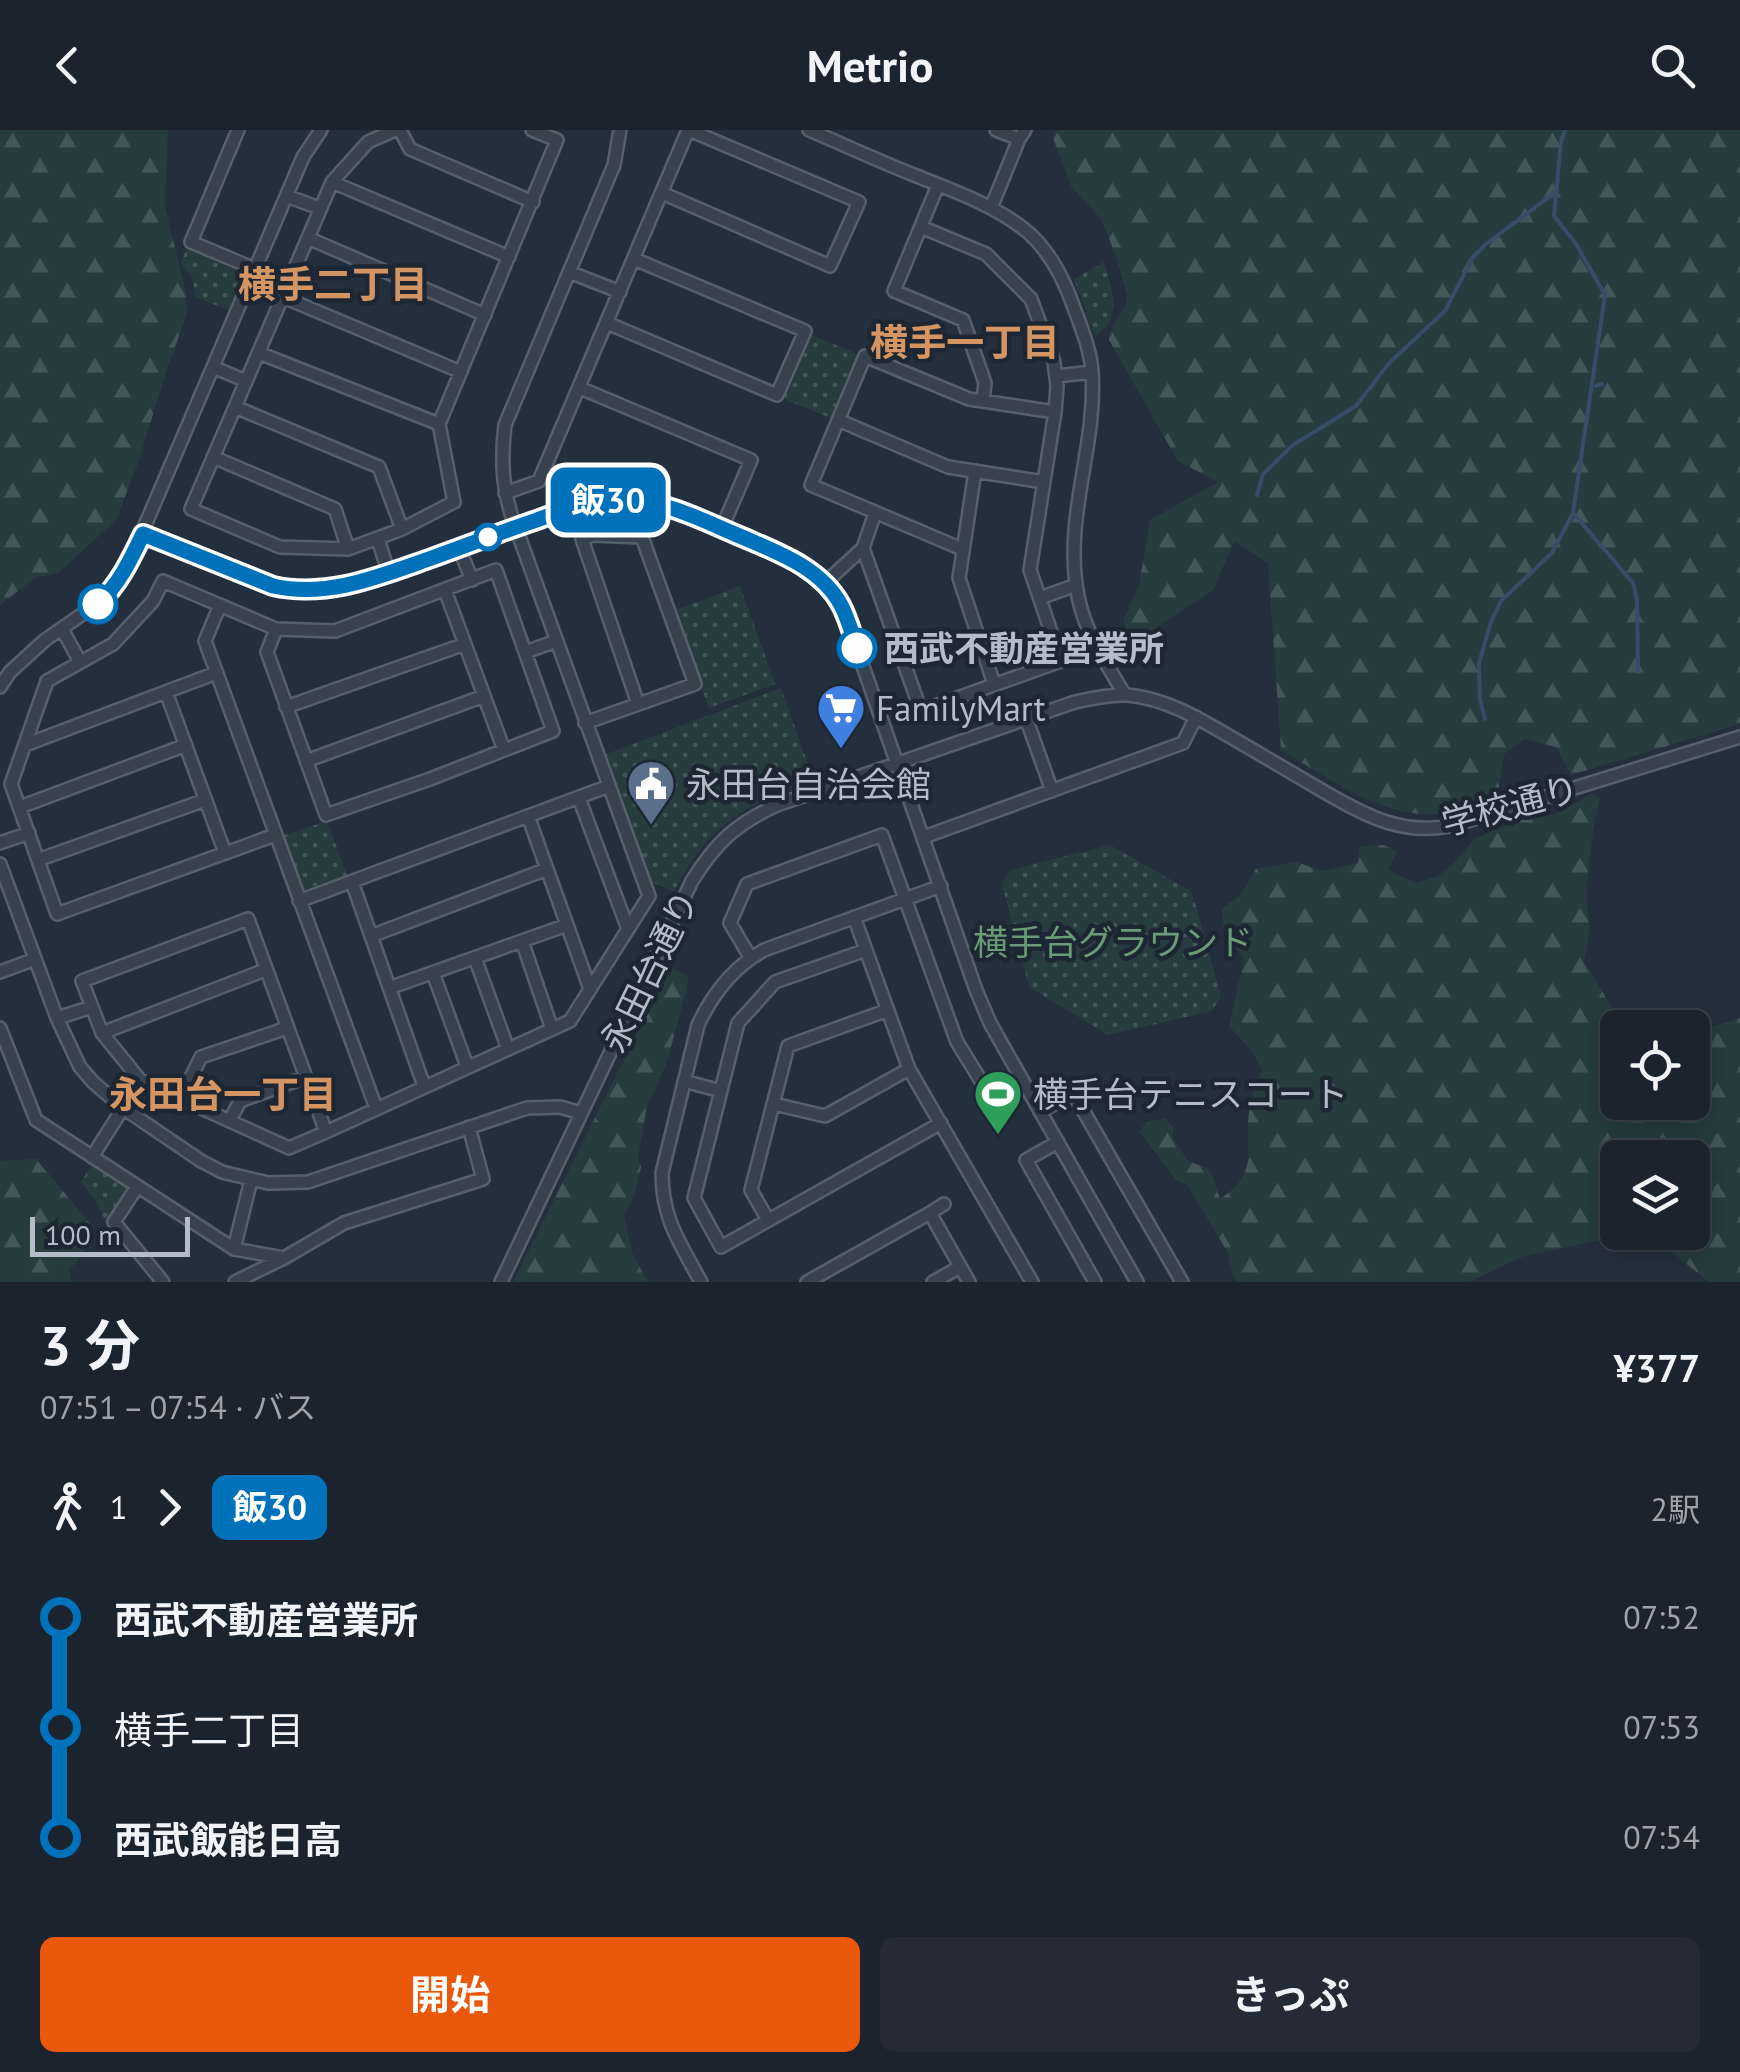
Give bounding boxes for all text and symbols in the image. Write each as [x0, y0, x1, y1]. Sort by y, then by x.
text: Metrio [807, 36, 933, 94]
icon: back [40, 38, 95, 93]
icon: search [1645, 38, 1700, 93]
district label: 横手二丁目 [238, 259, 428, 308]
district label: 横手一丁目 [870, 317, 1060, 366]
line badge: 飯30 [550, 468, 666, 532]
text: 飯30 [571, 477, 645, 523]
unlabelled marker [475, 524, 501, 550]
unlabelled marker [79, 585, 117, 623]
place label: 西武不動産営業所 [884, 625, 1164, 671]
marker: 西武不動産営業所 [838, 629, 876, 667]
supermarket icon: FamilyMart [815, 682, 867, 750]
place label: FamilyMart [876, 685, 1046, 731]
public building icon: 永田台自治会館 [625, 758, 677, 826]
place label: 永田台自治会館 [686, 761, 931, 807]
street label: 学校通り [1436, 765, 1584, 845]
street label: 永田台通り [590, 882, 708, 1060]
park label: 横手台グラウンド [973, 919, 1253, 965]
map controls [1600, 1010, 1710, 1250]
button: locate [1600, 1010, 1710, 1120]
sports icon: 横手台テニスコート [972, 1068, 1024, 1136]
district label: 永田台一丁目 [109, 1069, 337, 1118]
place label: 横手台テニスコート [1033, 1071, 1348, 1117]
button: layers [1600, 1140, 1710, 1250]
scale bar [30, 1212, 190, 1256]
text: 100 m [45, 1216, 121, 1253]
text: 3 分 [40, 1309, 140, 1380]
text: ¥377 [1614, 1343, 1700, 1392]
text: 07:51 – 07:54 · バス [40, 1386, 316, 1428]
icon: walk [40, 1480, 95, 1535]
icon: forward [142, 1480, 197, 1535]
text: 飯30 [232, 1484, 307, 1530]
text: 1 [110, 1486, 127, 1528]
text: 2駅 [1651, 1488, 1700, 1530]
text: 西武不動産営業所 [114, 1595, 418, 1644]
text: 07:52 [1623, 1596, 1700, 1638]
text: 横手二丁目 [114, 1705, 304, 1754]
text: 07:53 [1623, 1706, 1700, 1748]
text: 西武飯能日高 [114, 1815, 342, 1864]
text: 07:54 [1623, 1816, 1700, 1858]
button: 開始 [40, 1937, 860, 2052]
button: きっぷ [880, 1937, 1700, 2052]

